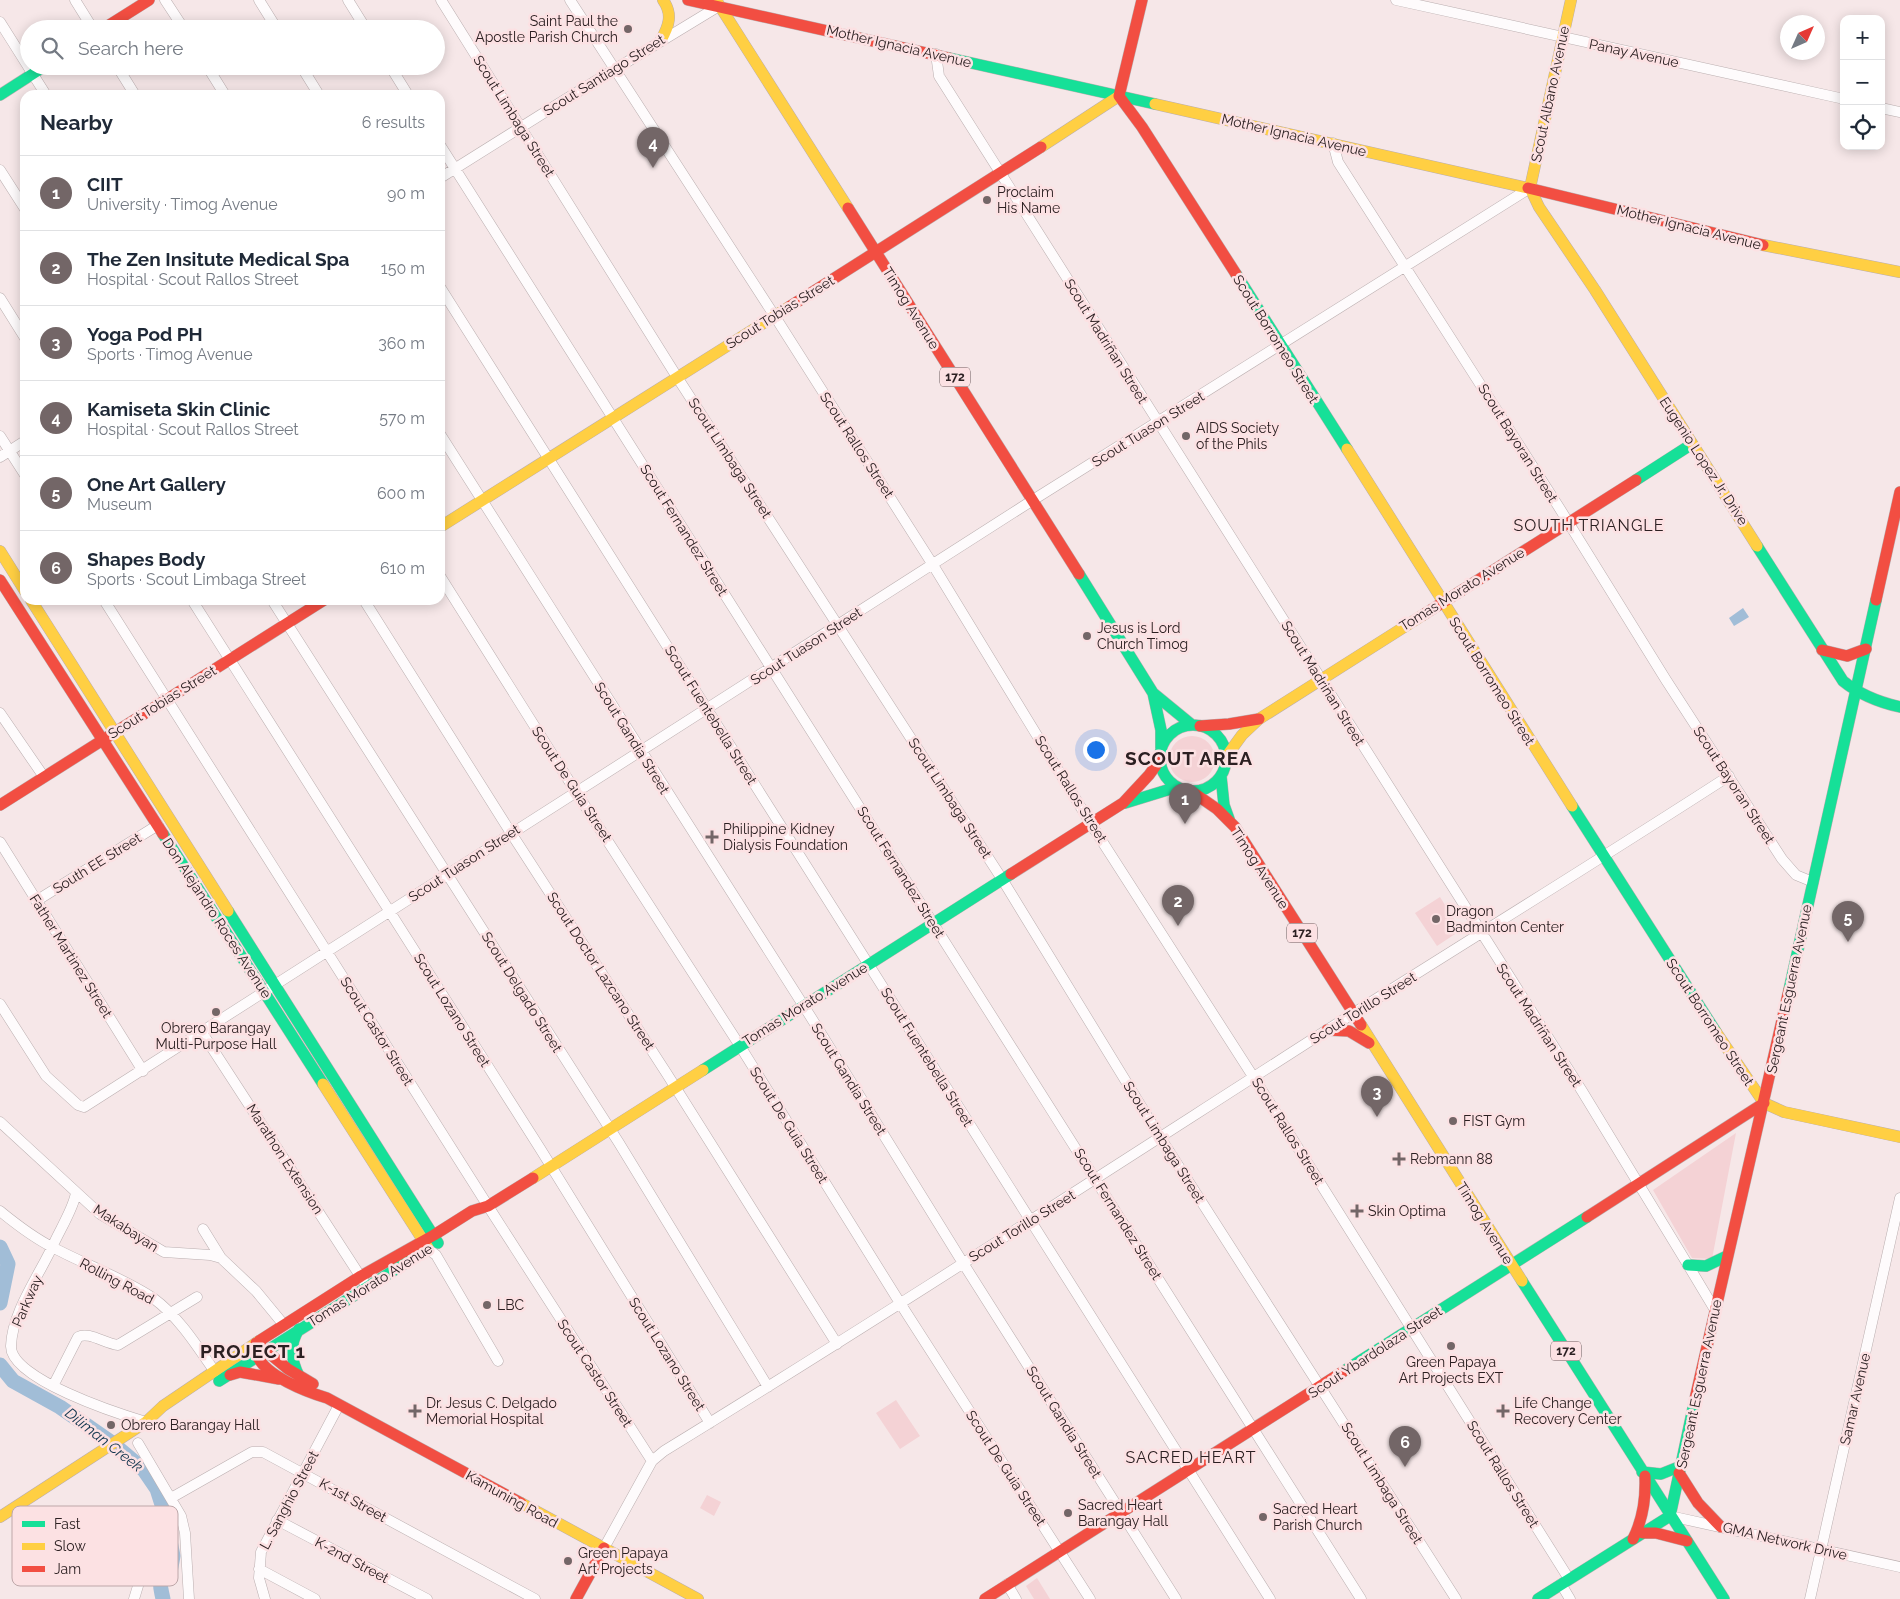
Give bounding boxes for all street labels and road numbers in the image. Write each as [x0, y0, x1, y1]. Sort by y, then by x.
street label: Mother Ignacia Avenue [825, 22, 973, 70]
street label: Scout Albano Avenue [1528, 24, 1572, 164]
street label: Scout Santiago Street [540, 31, 668, 119]
street label: Panay Avenue [1588, 36, 1680, 70]
street label: Scout Limbaga Street [470, 52, 558, 180]
street label: Mother Ignacia Avenue [1220, 111, 1368, 159]
street label: Mother Ignacia Avenue [1615, 201, 1763, 253]
street label: Timog Avenue [879, 264, 943, 352]
street label: Scout Tobias Street [723, 272, 837, 352]
street label: Scout Borromeo Street [1230, 272, 1322, 406]
street label: Scout Madriñan Street [1061, 276, 1151, 407]
road number: 172 [940, 368, 970, 387]
street label: Scout Bayoran Street [1475, 381, 1561, 505]
street label: Scout Tuason Street [1089, 388, 1207, 470]
street label: Scout Rallos Street [817, 389, 897, 501]
street label: Eugenio Lopez Jr. Drive [1657, 394, 1751, 528]
street label: Scout Limbaga Street [685, 395, 775, 521]
street label: Scout Fernandez Street [637, 461, 731, 599]
street label: Tomas Morato Avenue [1397, 544, 1527, 634]
street label: Scout Tuason Street [747, 604, 865, 688]
street label: Scout Borromeo Street [1446, 614, 1538, 748]
street label: Scout Madriñan Street [1278, 618, 1368, 749]
street label: Scout Fuentebella Street [662, 643, 761, 788]
street label: Scout Tobias Street [105, 662, 219, 742]
street label: Scout Gandia Street [591, 679, 673, 797]
street label: Scout De Guia Street [529, 723, 615, 845]
street label: Scout Bayoran Street [1690, 723, 1778, 847]
street label: Scout Rallos Street [1032, 733, 1110, 846]
street label: Scout Limbaga Street [905, 735, 995, 861]
street label: Scout Fernandez Street [854, 803, 948, 941]
street label: Scout Tuason Street [405, 821, 523, 905]
street label: Timog Avenue [1228, 824, 1292, 912]
street label: South EE Street [50, 829, 144, 897]
street label: Don Alejandro Roces Avenue [159, 835, 275, 1001]
street label: Scout Doctor Lazcano Street [544, 889, 658, 1053]
street label: Father Martinez Street [27, 891, 116, 1021]
street label: Sergeant Esguerra Avenue [1763, 903, 1815, 1075]
road number: 172 [1287, 924, 1317, 942]
street label: Scout Delgado Street [478, 929, 566, 1055]
street label: Scout Lozano Street [411, 950, 494, 1070]
street label: Scout Borromeo Street [1663, 955, 1757, 1089]
street label: Tomas Morato Avenue [740, 959, 870, 1049]
street label: Scout Madriñan Street [1493, 960, 1585, 1090]
street label: Scout Torillo Street [1307, 969, 1419, 1047]
street label: Scout Castor Street [337, 974, 417, 1088]
street label: Scout Fuentebella Street [878, 985, 977, 1130]
street label: Scout Gandia Street [808, 1020, 890, 1138]
street label: Scout De Guia Street [747, 1064, 832, 1186]
street label: Scout Rallos Street [1249, 1075, 1327, 1188]
street label: Scout Limbaga Street [1120, 1078, 1208, 1206]
street label: Marathon Extension [243, 1101, 327, 1217]
street label: Scout Fernandez Street [1071, 1145, 1165, 1283]
street label: Timog Avenue [1453, 1179, 1517, 1267]
street label: Scout Torillo Street [966, 1187, 1078, 1265]
street label: Makabayan [91, 1201, 161, 1255]
street label: Tomas Morato Avenue [305, 1240, 435, 1330]
street label: Rolling Road [77, 1255, 157, 1307]
street label: Parkway [9, 1272, 46, 1329]
street label: Scout Lozano Street [626, 1294, 709, 1414]
street label: Sergeant Esguerra Avenue [1673, 1298, 1725, 1470]
street label: Scout Ybardolaza Street [1305, 1303, 1445, 1401]
street label: Scout Castor Street [554, 1316, 636, 1430]
road number: 172 [1551, 1342, 1581, 1360]
street label: Samar Avenue [1837, 1352, 1873, 1446]
street label: Scout Gandia Street [1023, 1363, 1105, 1481]
street label: Scout De Guia Street [963, 1407, 1049, 1529]
street label: Scout Rallos Street [1464, 1418, 1542, 1531]
street label: Scout Limbaga Street [1338, 1419, 1426, 1547]
street label: L. Sanghio Street [256, 1448, 322, 1552]
street label: Kamuning Road [463, 1467, 561, 1531]
street label: K-1st Street [317, 1475, 390, 1525]
street label: GMA Network Drive [1721, 1519, 1849, 1563]
street label: K-2nd Street [312, 1534, 392, 1586]

